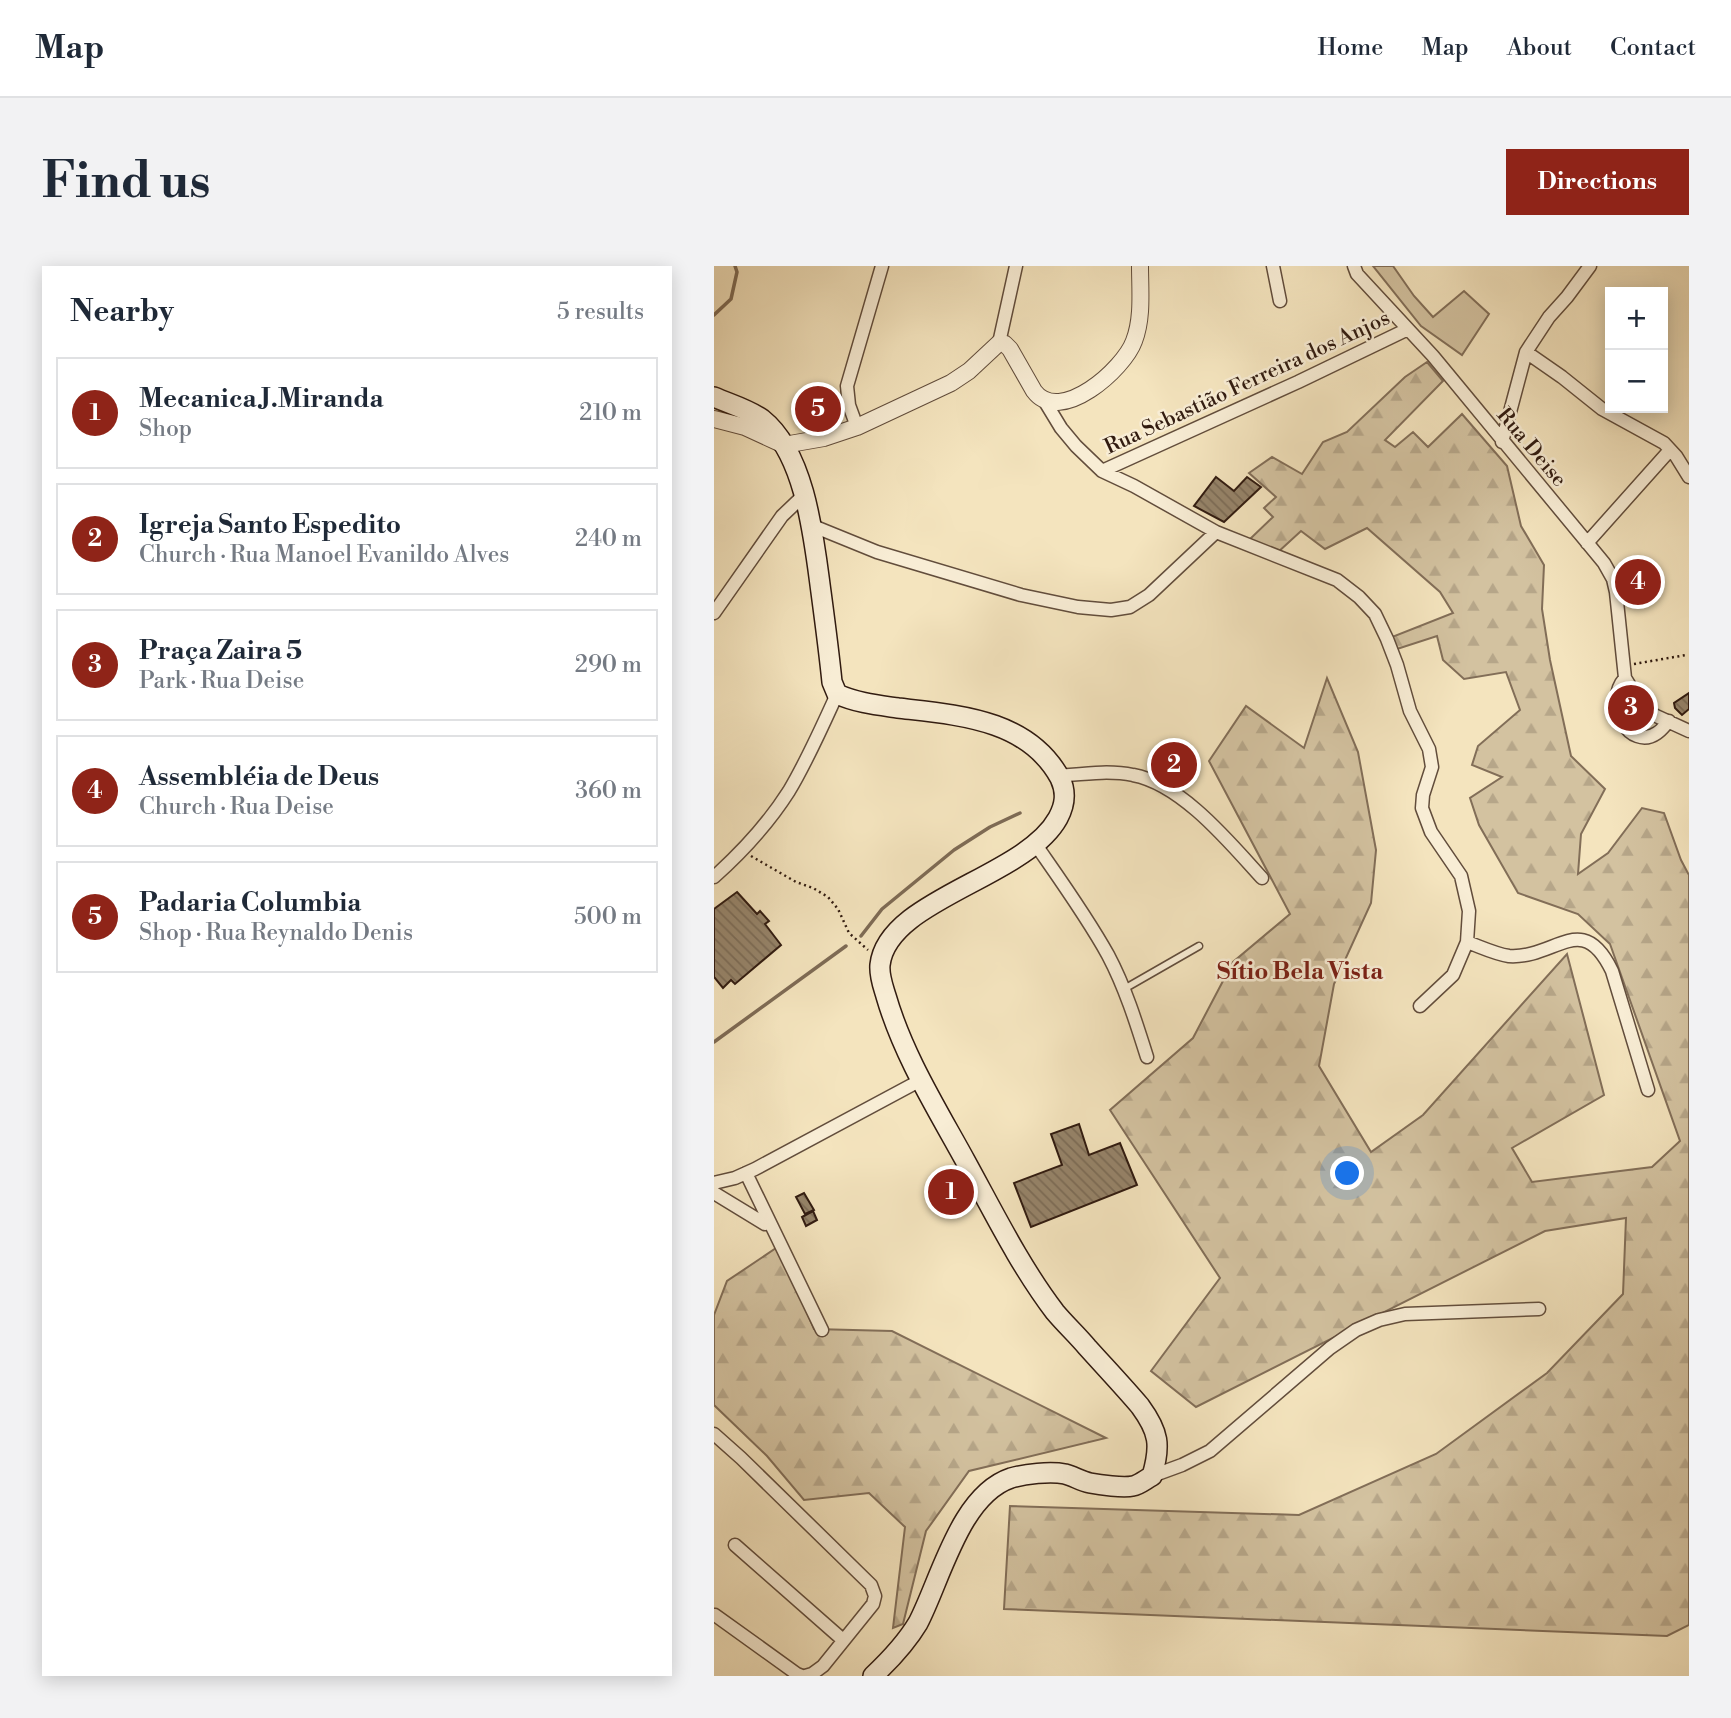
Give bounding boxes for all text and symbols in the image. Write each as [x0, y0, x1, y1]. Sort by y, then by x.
text: Map [35, 28, 104, 69]
text: Home [1318, 33, 1383, 63]
text: Map [1421, 33, 1469, 63]
text: About [1507, 33, 1572, 63]
text: Contact [1610, 33, 1696, 63]
button: Directions [1506, 149, 1689, 215]
text: Find us [42, 152, 211, 213]
map controls [1605, 287, 1668, 413]
button: + [1605, 287, 1668, 350]
text: Nearby [70, 293, 174, 331]
text: 5 results [557, 298, 644, 326]
street label: Rua Sebastião Ferreira dos Anjos [1100, 305, 1394, 461]
button: − [1605, 350, 1668, 413]
text: Mecanica J.Miranda [139, 383, 384, 415]
pin: 5 [795, 383, 841, 435]
text: 1 [89, 399, 101, 427]
text: 210 m [579, 399, 642, 427]
street label: Rua Deise [1491, 403, 1572, 492]
text: Shop [139, 415, 192, 443]
text: Igreja Santo Espedito [139, 509, 401, 541]
text: 2 [88, 525, 102, 553]
text: 240 m [575, 525, 642, 553]
text: Church · Rua Manoel Evanildo Alves [139, 541, 509, 569]
pin: 4 [1615, 556, 1661, 608]
text: Praça Zaira 5 [139, 635, 302, 667]
text: 3 [88, 651, 102, 679]
text: 290 m [575, 651, 642, 679]
text: Park · Rua Deise [139, 667, 304, 695]
pin: 3 [1608, 682, 1654, 734]
pin: 2 [1151, 739, 1197, 791]
text: Assembléia de Deus [139, 761, 379, 793]
text: 4 [87, 777, 103, 805]
text: 360 m [575, 777, 642, 805]
text: Church · Rua Deise [139, 793, 334, 821]
text: Padaria Columbia [139, 887, 361, 919]
text: 5 [88, 903, 102, 931]
text: 500 m [574, 903, 642, 931]
text: Shop · Rua Reynaldo Denis [139, 919, 413, 947]
district label: Sítio Bela Vista [1217, 957, 1384, 987]
your location [1330, 1156, 1364, 1190]
pin: 1 [928, 1166, 974, 1218]

